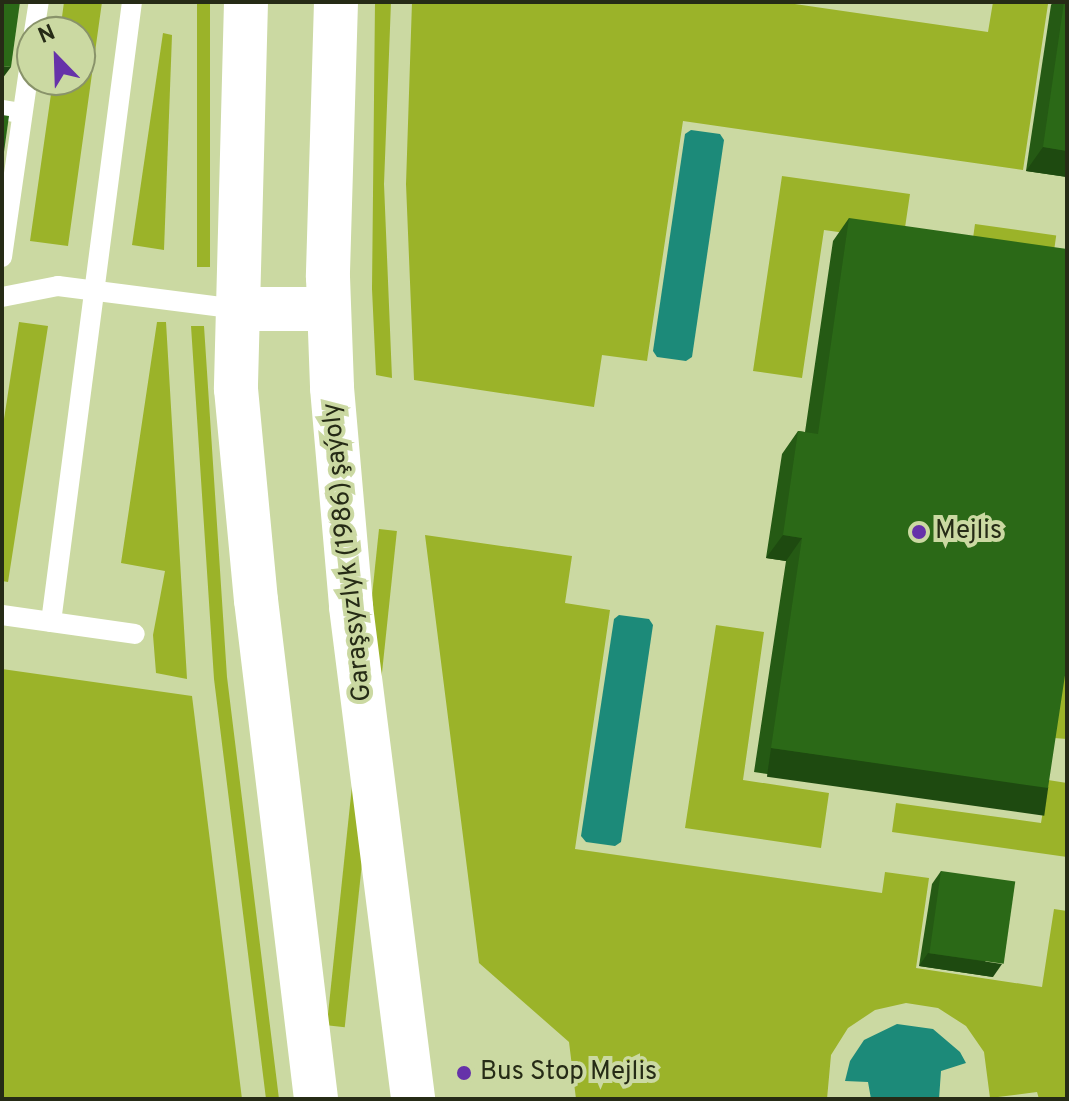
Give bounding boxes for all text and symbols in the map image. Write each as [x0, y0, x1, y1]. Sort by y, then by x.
north arrow [16, 16, 96, 96]
text: N [35, 20, 60, 51]
street label: Garaşsyzlyk (1986) şaýoly [317, 401, 379, 703]
place label: Mejlis [935, 516, 1002, 548]
marker: Mejlis [910, 523, 928, 541]
place label: Bus Stop Mejlis [480, 1057, 657, 1089]
marker: Bus Stop Mejlis [455, 1064, 473, 1082]

